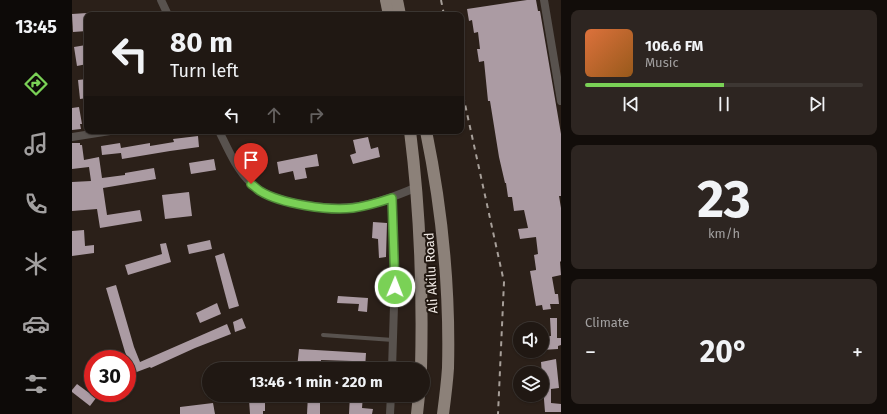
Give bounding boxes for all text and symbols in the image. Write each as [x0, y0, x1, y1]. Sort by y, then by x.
text: 13:45 [15, 16, 57, 38]
text: 80 m [170, 26, 233, 59]
icon: left [104, 28, 156, 80]
text: 106.6 FM [645, 37, 703, 55]
text: Music [645, 55, 679, 70]
text: Turn left [170, 60, 239, 82]
icon: directions [22, 70, 50, 98]
icon: previous [620, 93, 642, 115]
icon: pause [713, 93, 735, 115]
icon: next [806, 93, 828, 115]
icon: left [221, 104, 243, 126]
icon: ahead [263, 104, 285, 126]
icon: right [305, 104, 327, 126]
icon: music [22, 130, 50, 158]
pin [234, 143, 268, 184]
icon: arrive [240, 149, 262, 171]
text: 23 [697, 168, 751, 231]
icon: phone [22, 190, 50, 218]
text: km/h [708, 226, 740, 241]
street label: Ali Akilu Road [421, 232, 441, 314]
icon: climate [22, 250, 50, 278]
position arrow [374, 266, 416, 308]
icon: car [22, 310, 50, 338]
text: Climate [585, 315, 629, 330]
map controls [513, 322, 549, 402]
button: sound [513, 322, 549, 358]
text: 20° [700, 334, 748, 370]
text: − [585, 339, 596, 366]
text: + [852, 339, 863, 366]
speed limit sign: 30 [84, 350, 136, 402]
button: layers [513, 366, 549, 402]
icon: filters [22, 370, 50, 398]
text: 13:46 · 1 min · 220 m [249, 373, 383, 391]

